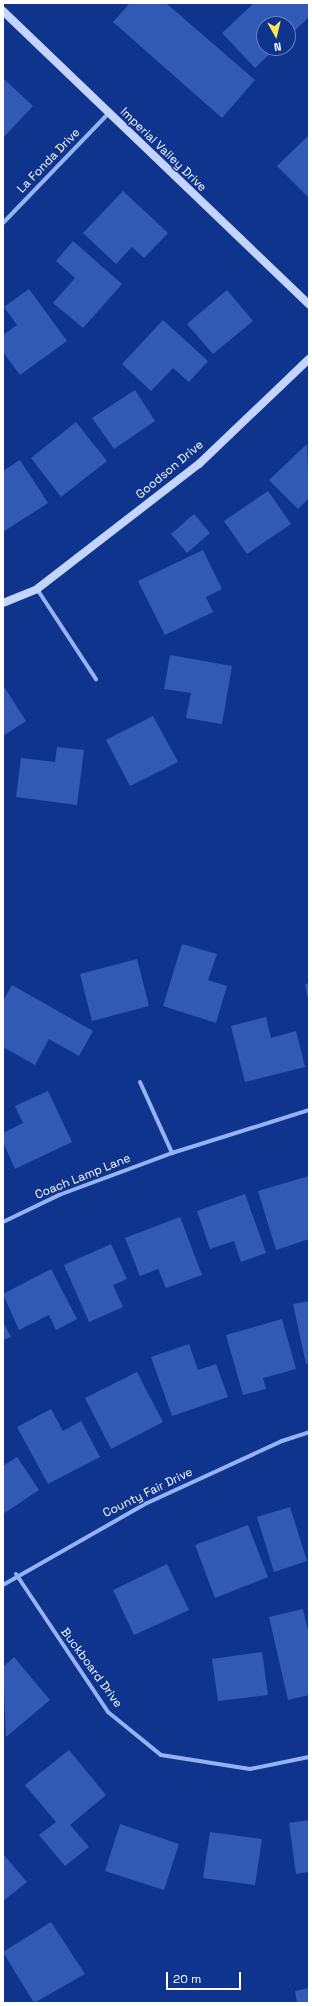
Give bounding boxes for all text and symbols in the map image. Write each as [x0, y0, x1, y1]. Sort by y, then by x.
north arrow [256, 16, 296, 56]
text: N [273, 39, 282, 54]
street label: Imperial Valley Drive [117, 105, 209, 195]
street label: La Fonda Drive [15, 126, 83, 196]
street label: Goodson Drive [133, 438, 207, 502]
street label: Coach Lamp Lane [33, 1151, 133, 1203]
street label: County Fair Drive [101, 1465, 195, 1521]
street label: Buckboard Drive [57, 1625, 125, 1711]
scale bar [168, 1964, 243, 1990]
text: 20 m [173, 1971, 201, 1987]

